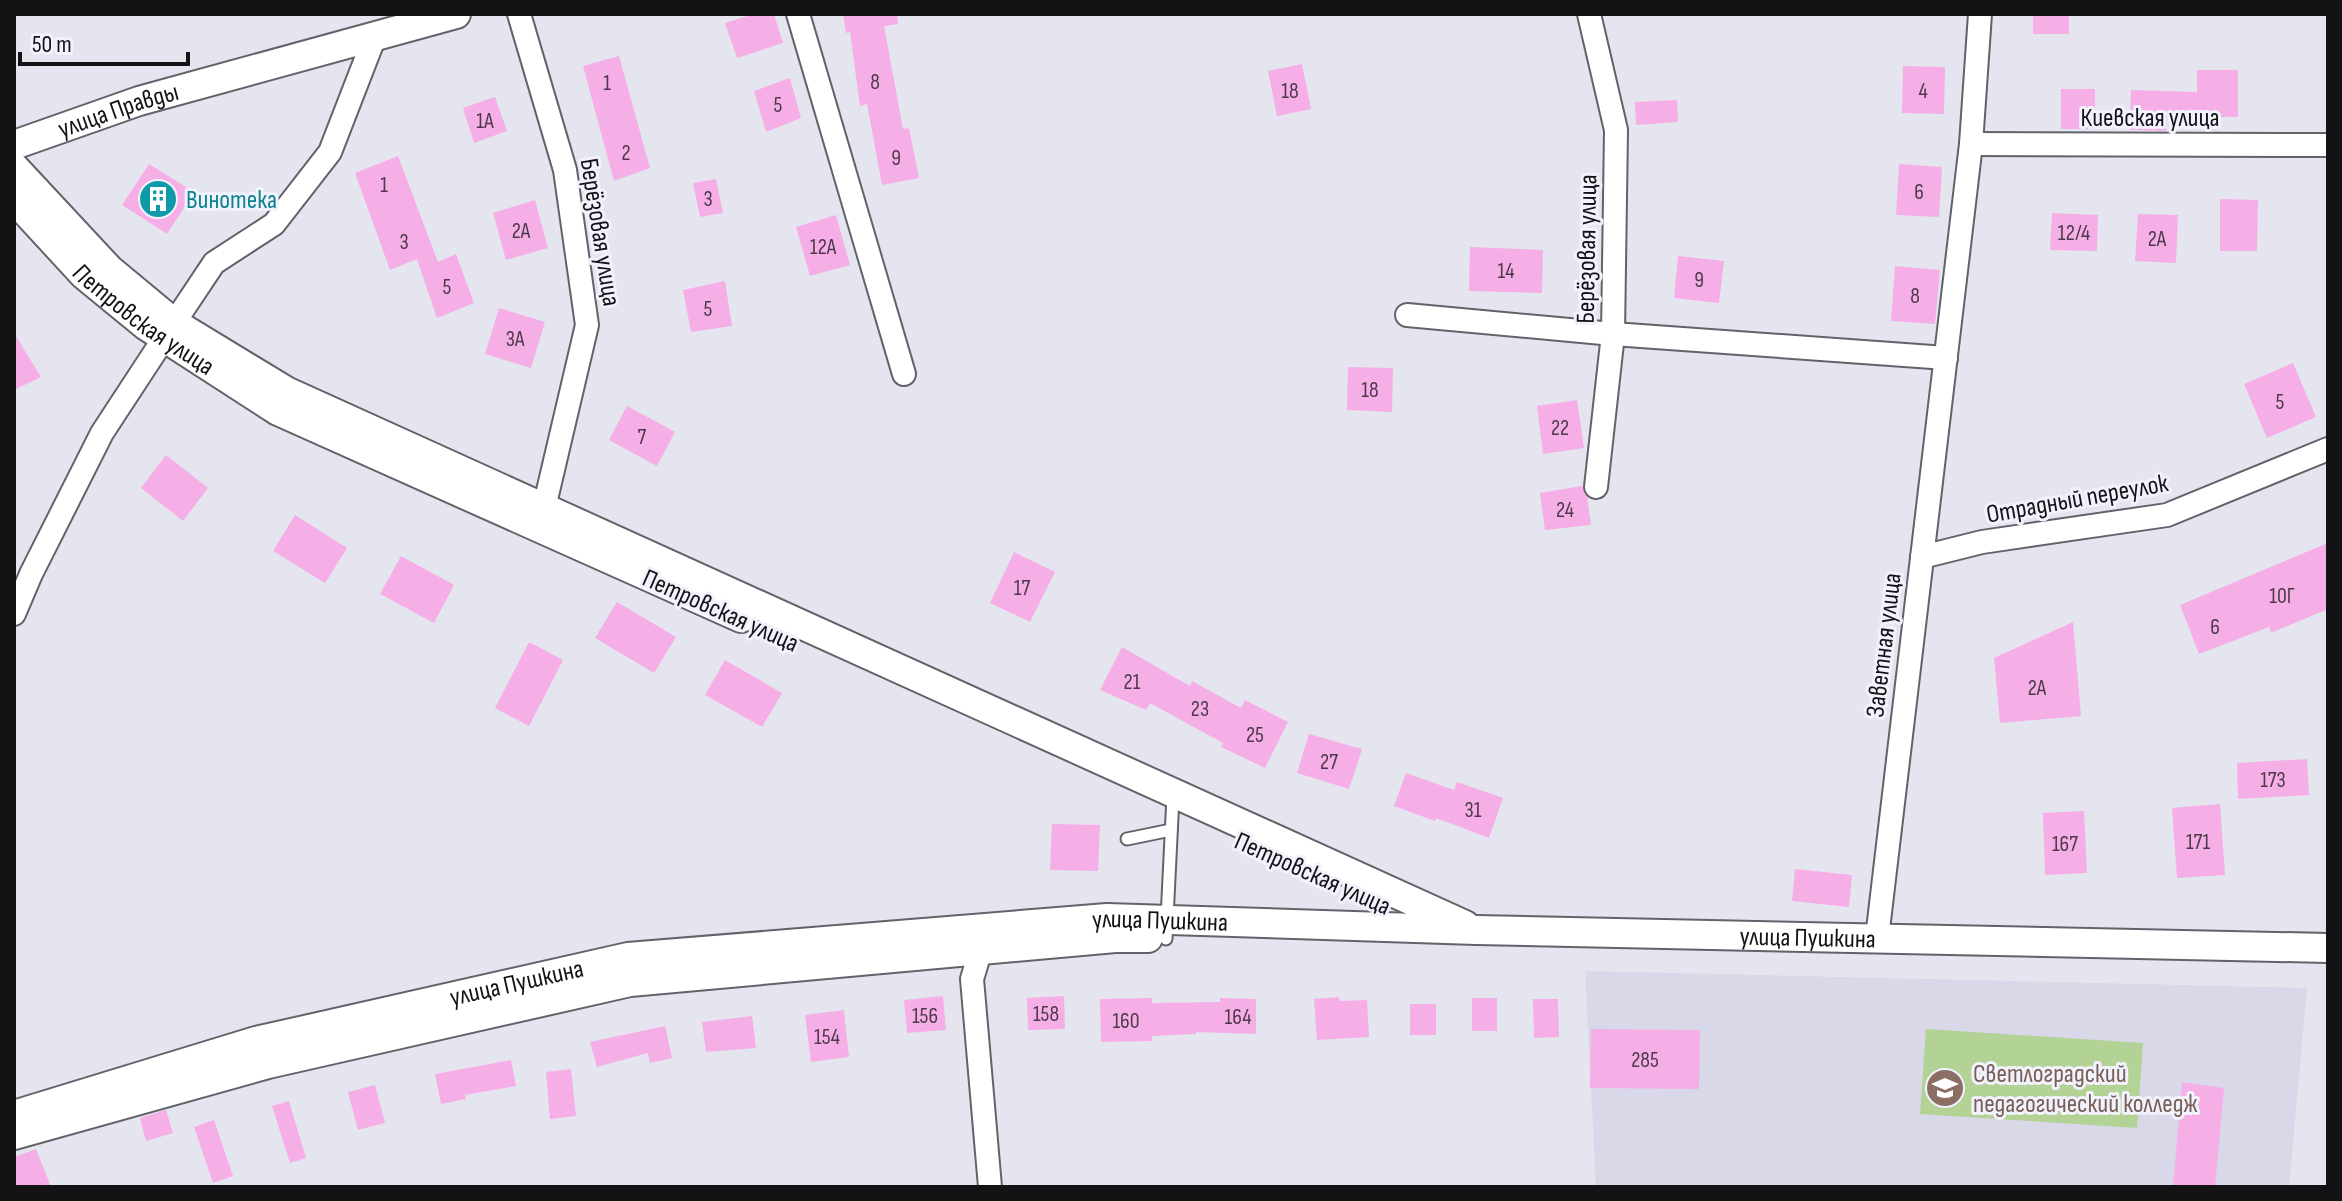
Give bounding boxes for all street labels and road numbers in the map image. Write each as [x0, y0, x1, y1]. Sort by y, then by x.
street label: улица Правды [54, 77, 182, 145]
street label: Киевская улица [2081, 103, 2219, 134]
street label: Берёзовая улица [573, 156, 626, 308]
street label: Берёзовая улица [1571, 174, 1604, 324]
street label: Петровская улица [65, 259, 220, 383]
street label: Отрадный переулок [1984, 468, 2171, 531]
street label: Петровская улица [637, 563, 803, 660]
street label: Заветная улица [1860, 571, 1909, 719]
street label: Петровская улица [1229, 826, 1395, 923]
street label: улица Пушкина [1091, 904, 1228, 939]
street label: улица Пушкина [1739, 922, 1876, 955]
street label: улица Пушкина [447, 954, 587, 1014]

